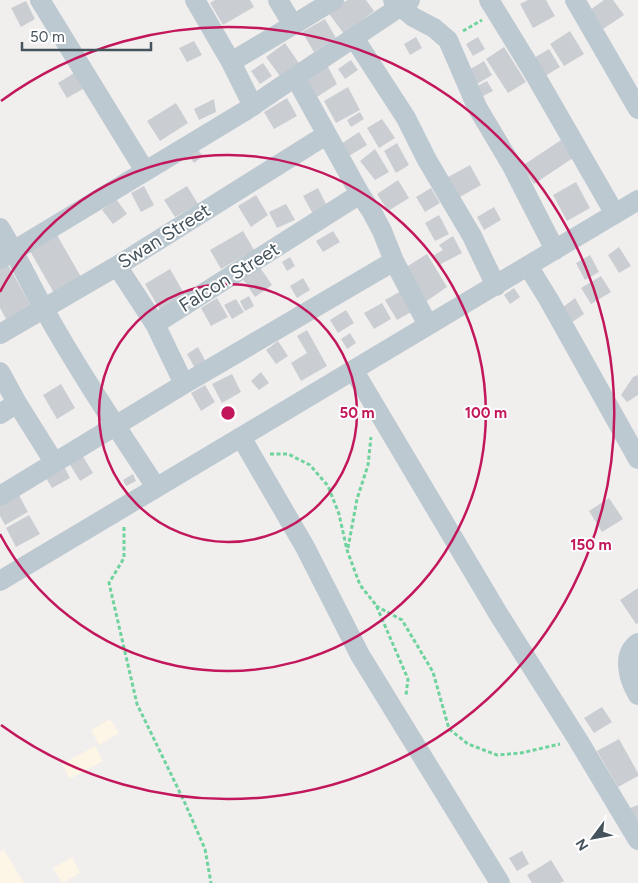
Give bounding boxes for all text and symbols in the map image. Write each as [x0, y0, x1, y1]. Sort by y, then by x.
scale bar [22, 20, 151, 52]
text: 50 m [30, 28, 65, 46]
street label: Swan Street [114, 199, 214, 273]
street label: Falcon Street [175, 237, 283, 317]
centre of rings [219, 404, 237, 422]
text: 50 m [339, 404, 375, 422]
text: 100 m [465, 404, 507, 422]
text: 150 m [570, 536, 612, 554]
north arrow [568, 813, 618, 863]
text: N [572, 836, 592, 854]

